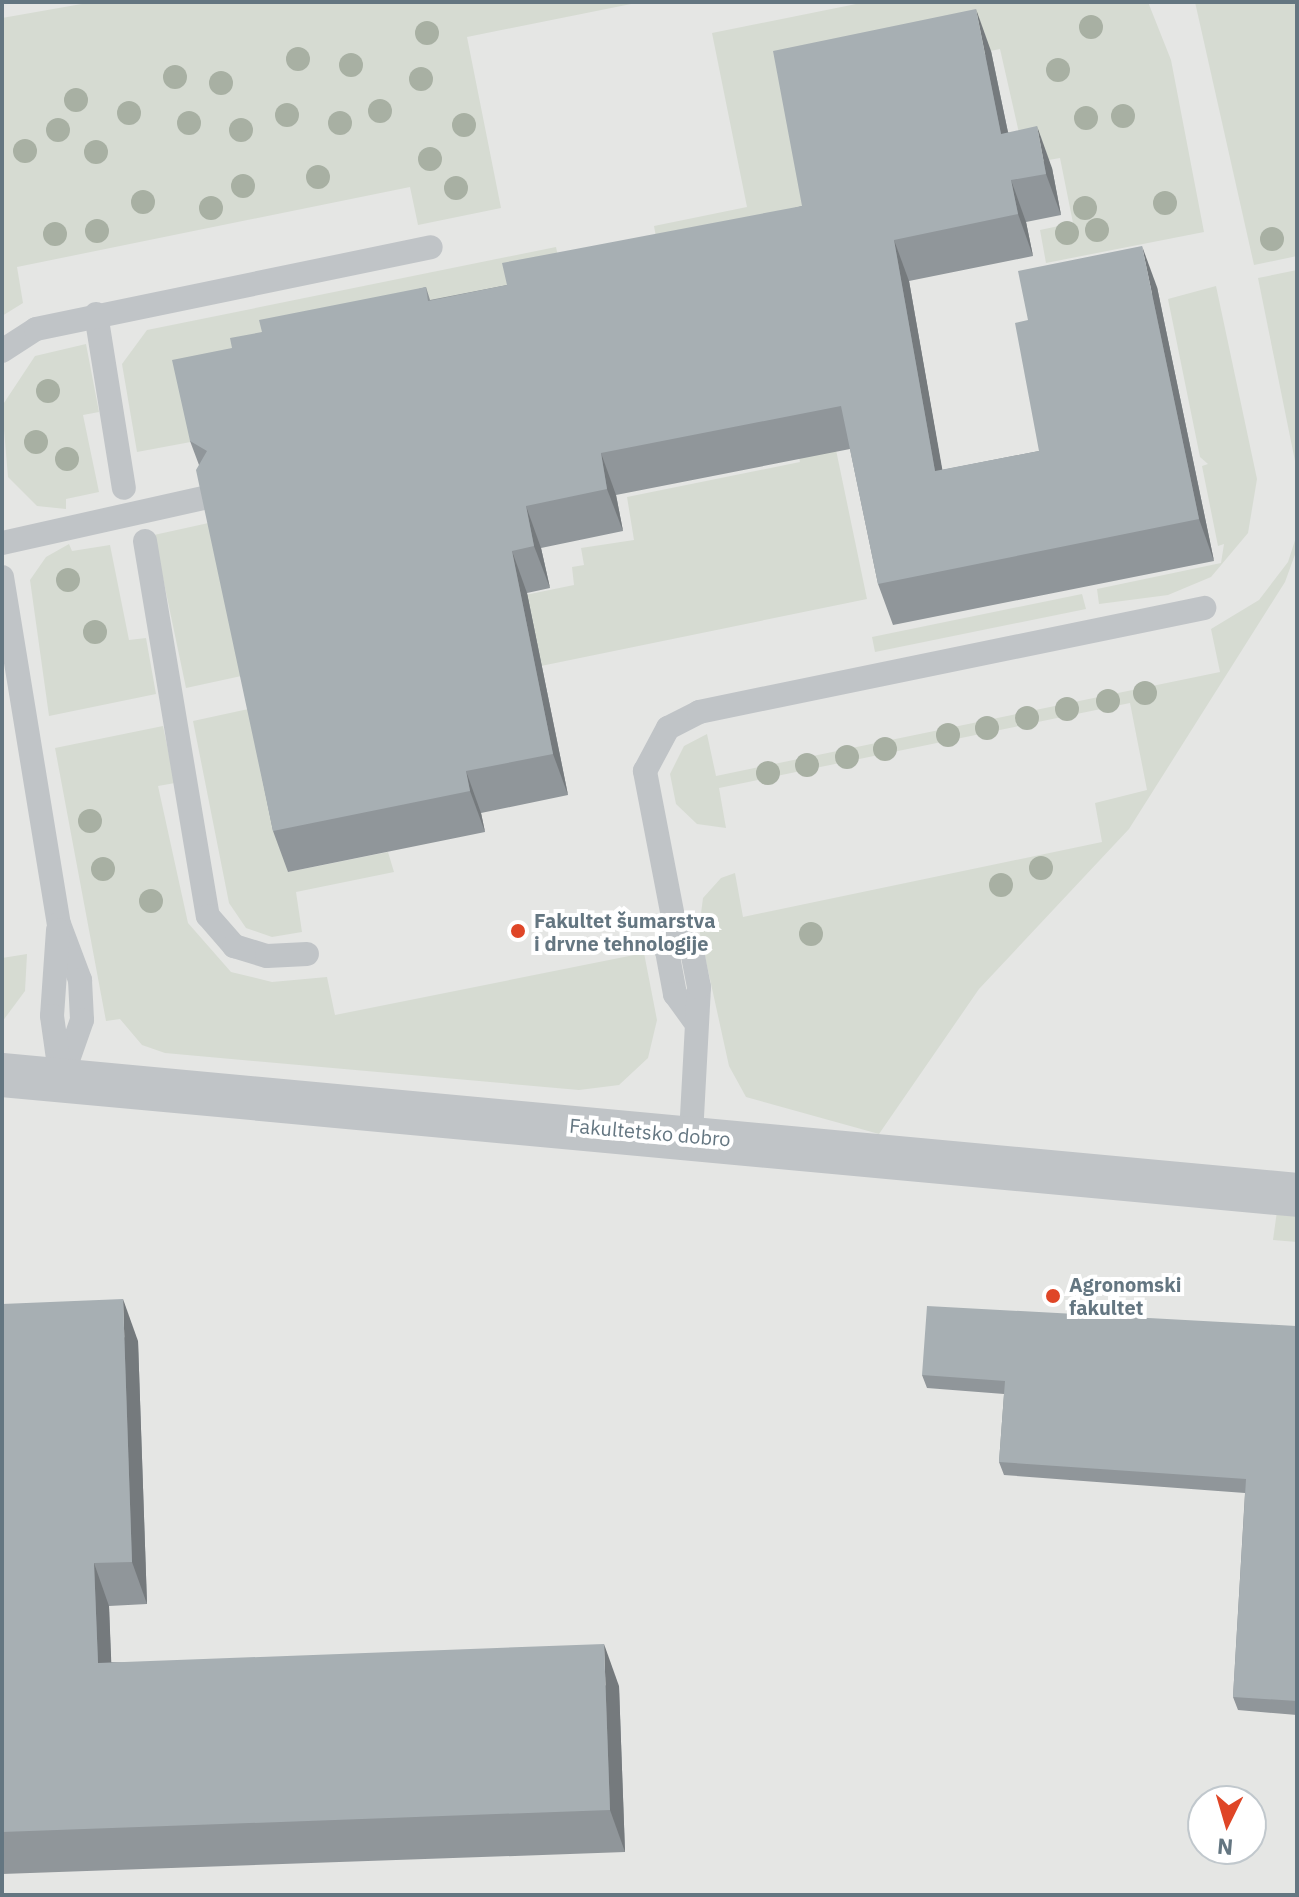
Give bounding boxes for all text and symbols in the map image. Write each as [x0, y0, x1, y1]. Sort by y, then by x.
place label: Fakultet šumarstva i drvne tehnologije [534, 908, 716, 955]
marker: Fakultet šumarstva i drvne tehnologije [509, 922, 527, 940]
street label: Fakultetsko dobro [568, 1113, 732, 1151]
place label: Agronomski fakultet [1069, 1272, 1181, 1319]
marker: Agronomski fakultet [1044, 1287, 1062, 1305]
north arrow [1187, 1785, 1267, 1865]
text: N [1216, 1832, 1234, 1863]

